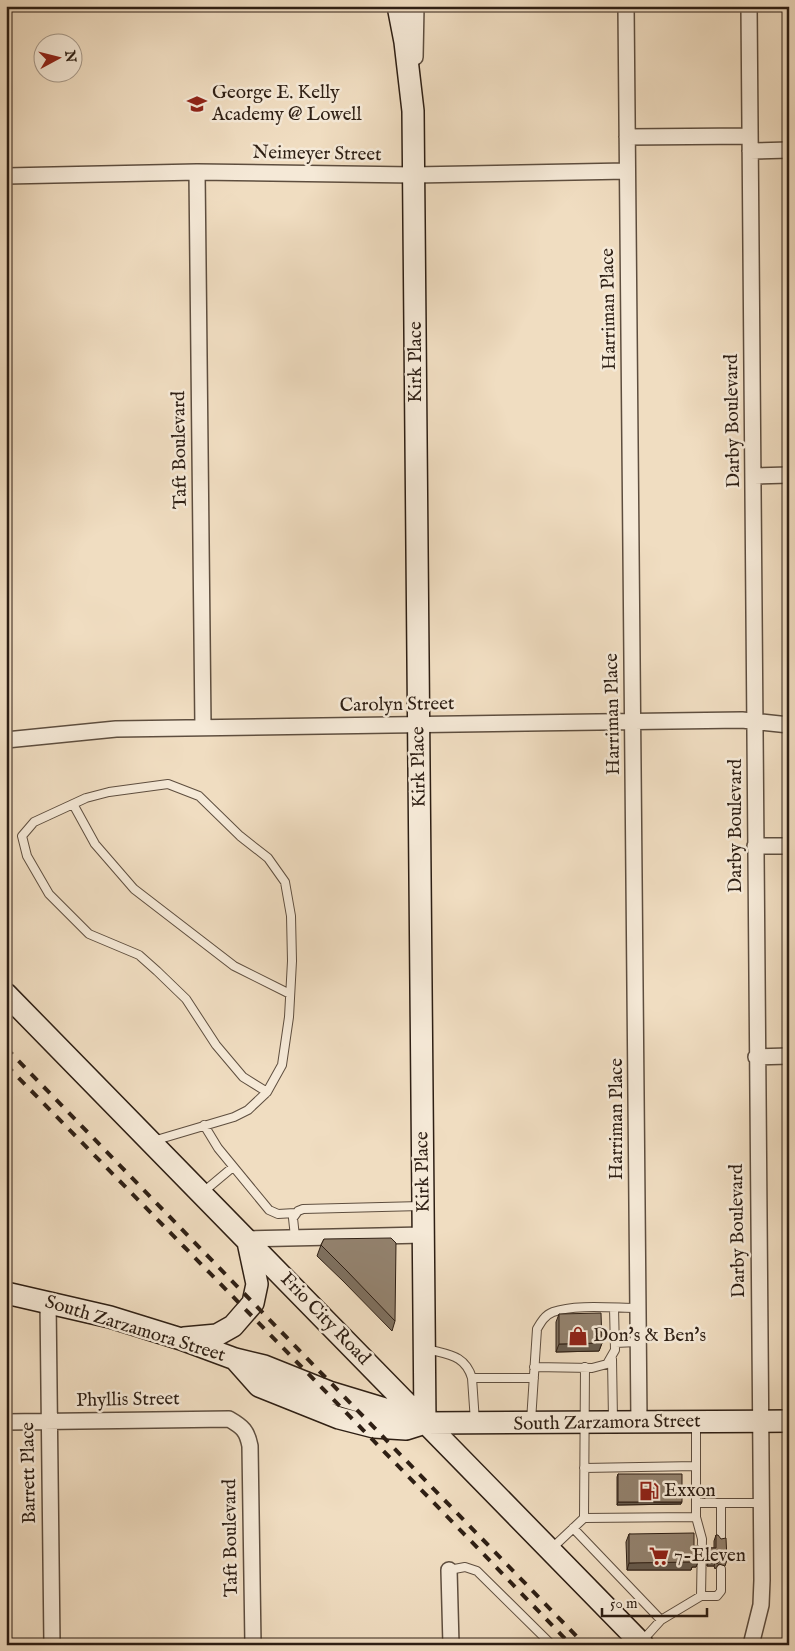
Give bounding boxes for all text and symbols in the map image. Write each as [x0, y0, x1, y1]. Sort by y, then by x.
north arrow [32, 32, 82, 82]
text: N [60, 48, 80, 64]
place label: George E. Kelly Academy @ Lowell [211, 81, 363, 127]
school or university icon: George E. Kelly Academy @ Lowell [186, 93, 208, 115]
street label: Neimeyer Street [252, 141, 382, 167]
street label: Harriman Place [596, 248, 622, 370]
street label: Kirk Place [404, 321, 428, 403]
street label: Darby Boulevard [720, 353, 746, 488]
street label: Taft Boulevard [167, 390, 193, 509]
street label: Harriman Place [600, 653, 626, 775]
street label: Carolyn Street [339, 692, 455, 718]
street label: Kirk Place [406, 726, 432, 808]
street label: Darby Boulevard [724, 758, 748, 893]
street label: Harriman Place [605, 1058, 629, 1180]
street label: Kirk Place [410, 1131, 436, 1213]
street label: Darby Boulevard [725, 1163, 751, 1298]
street label: Frio City Road [275, 1268, 376, 1371]
street label: South Zarzamora Street [42, 1290, 229, 1368]
place label: Don's & Ben's [593, 1324, 706, 1348]
shop icon: Don's & Ben's [567, 1325, 589, 1347]
street label: Phyllis Street [76, 1387, 180, 1413]
street label: South Zarzamora Street [513, 1409, 701, 1437]
street label: Barrett Place [16, 1422, 42, 1524]
street label: Taft Boulevard [218, 1478, 244, 1597]
place label: Exxon [664, 1479, 716, 1503]
fuel station icon: Exxon [638, 1480, 660, 1502]
place label: 7-Eleven [674, 1544, 746, 1568]
supermarket icon: 7-Eleven [648, 1545, 670, 1567]
scale bar [602, 1586, 708, 1618]
text: 50 m [610, 1594, 638, 1613]

